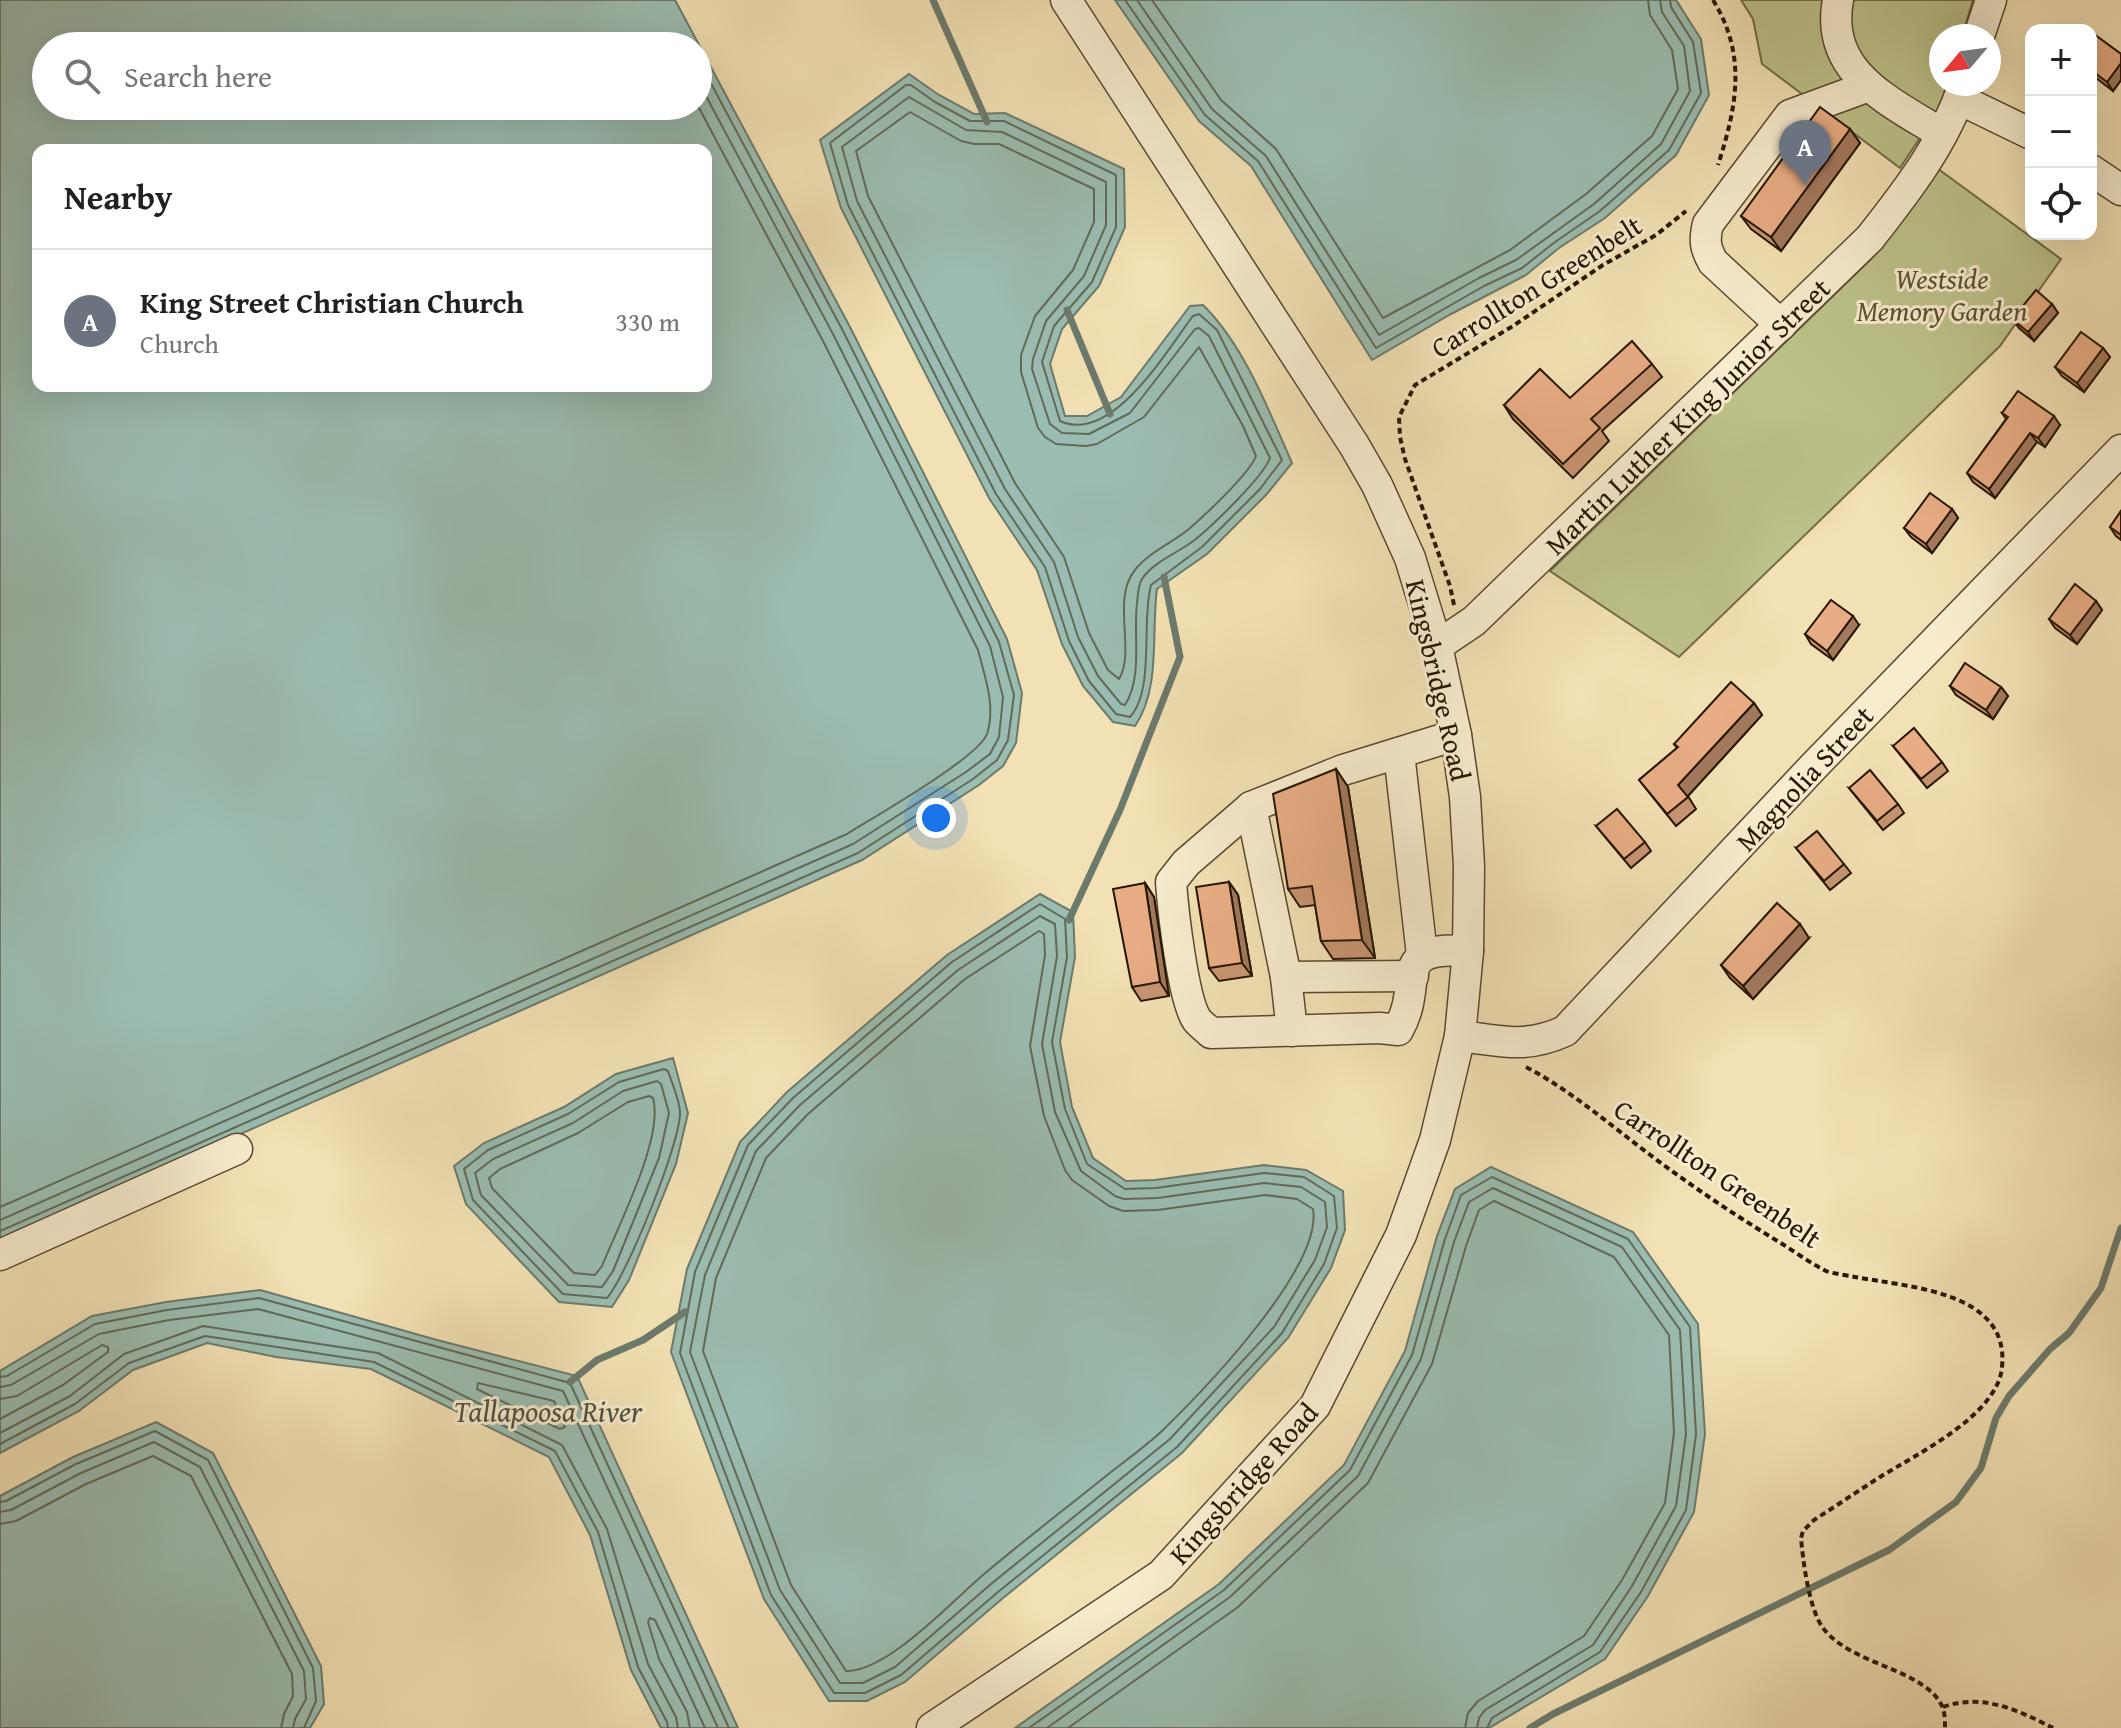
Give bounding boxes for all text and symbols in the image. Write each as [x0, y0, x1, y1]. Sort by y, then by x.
north arrow [1929, 24, 2001, 96]
map controls [2025, 24, 2097, 240]
button: + [2025, 24, 2097, 96]
search box [32, 32, 712, 120]
icon: search [60, 54, 104, 98]
text: Search here [124, 54, 272, 98]
button: − [2025, 96, 2097, 168]
pin: A [1779, 120, 1831, 186]
button: locate [2025, 168, 2097, 240]
text: Nearby [64, 172, 173, 221]
street label: Carrollton Greenbelt [1422, 204, 1650, 368]
park label: Westside Memory Garden [1857, 258, 2027, 331]
street label: Martin Luther King Junior Street [1535, 268, 1839, 564]
text: King Street Christian Church [140, 280, 524, 324]
text: A [82, 302, 98, 341]
text: 330 m [615, 302, 680, 341]
text: Church [140, 324, 219, 363]
street label: Kingsbridge Road [1396, 575, 1482, 785]
street label: Magnolia Street [1726, 696, 1883, 860]
your location [916, 798, 956, 838]
street label: Carrollton Greenbelt [1606, 1088, 1830, 1258]
water label: Tallapoosa River [454, 1389, 643, 1433]
street label: Kingsbridge Road [1159, 1393, 1327, 1573]

